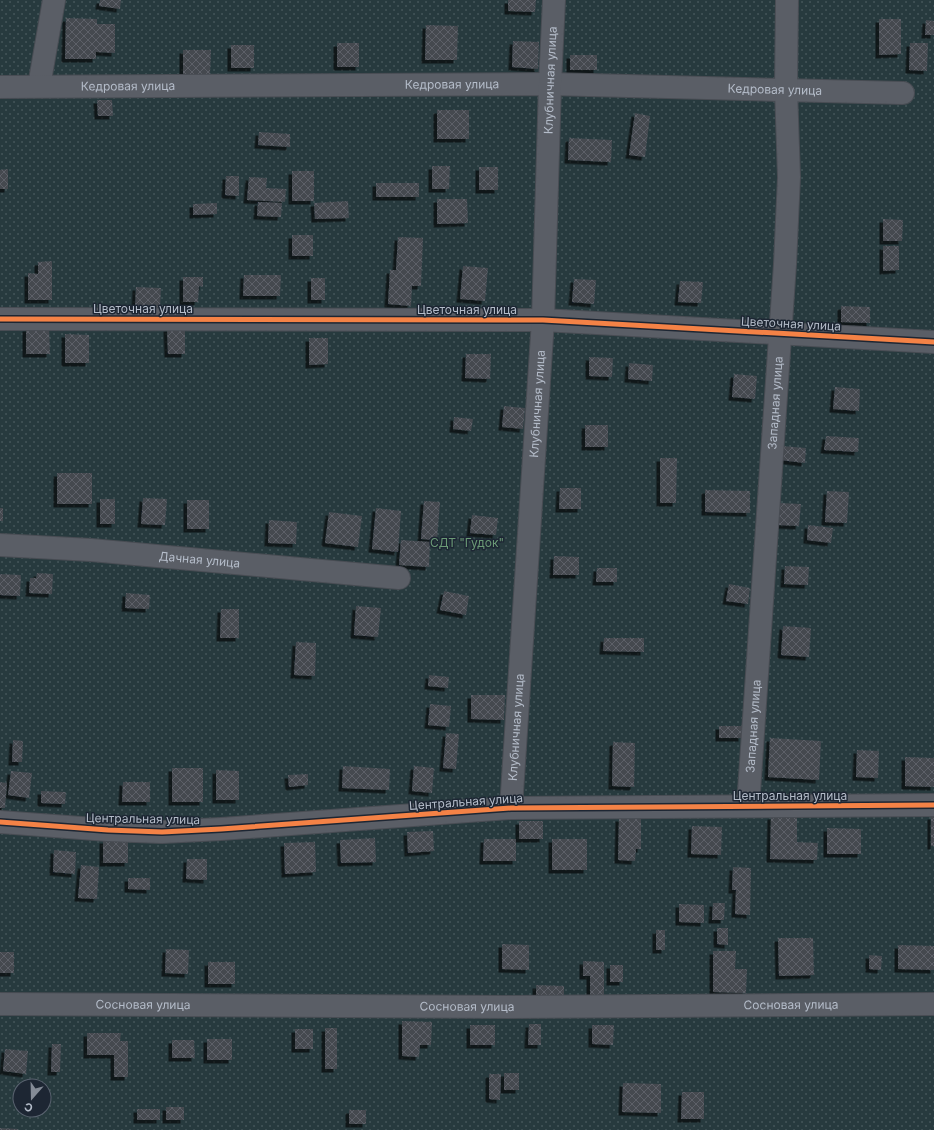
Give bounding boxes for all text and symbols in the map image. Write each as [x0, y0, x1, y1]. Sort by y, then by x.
street label: Клубничная улица [541, 26, 560, 134]
street label: Кедровая улица [405, 76, 499, 92]
street label: Кедровая улица [81, 78, 175, 94]
street label: Кедровая улица [728, 81, 822, 98]
street label: Цветочная улица [93, 301, 193, 316]
street label: Цветочная улица [417, 302, 517, 317]
street label: Цветочная улица [741, 313, 841, 334]
street label: Клубничная улица [526, 350, 548, 458]
street label: Западная улица [764, 356, 786, 450]
park label: СДТ "Гудок" [430, 535, 504, 550]
street label: Дачная улица [158, 548, 241, 571]
street label: Клубничная улица [505, 673, 527, 781]
street label: Западная улица [742, 679, 764, 773]
street label: Центральная улица [733, 788, 847, 803]
street label: Центральная улица [408, 790, 523, 813]
street label: Центральная улица [86, 810, 200, 827]
street label: Сосновая улица [96, 997, 190, 1012]
street label: Сосновая улица [744, 997, 838, 1012]
street label: Сосновая улица [420, 998, 514, 1014]
north arrow [12, 1078, 52, 1118]
text: С [22, 1099, 35, 1115]

